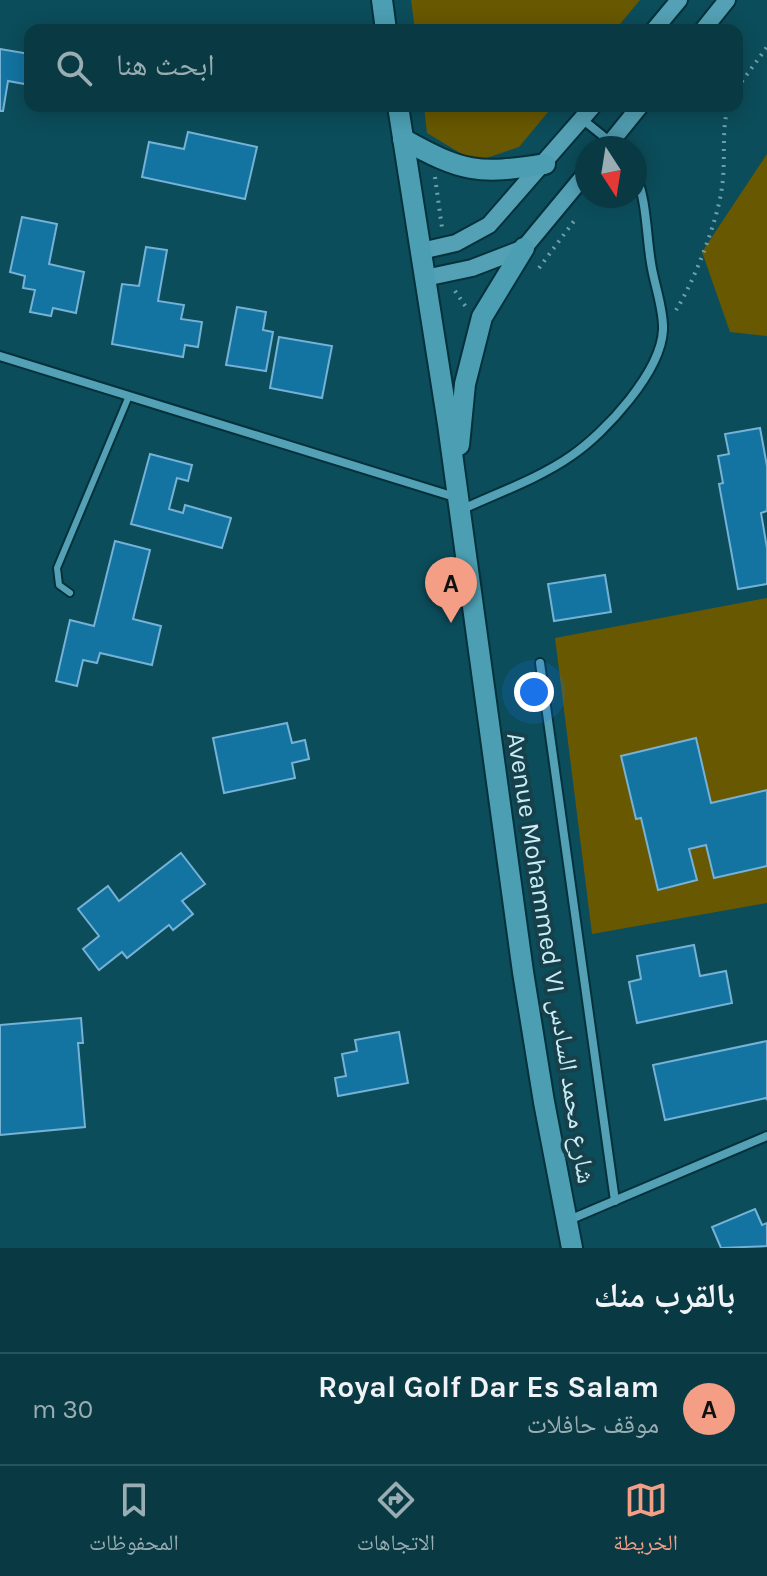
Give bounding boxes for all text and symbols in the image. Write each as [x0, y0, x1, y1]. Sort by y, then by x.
search box [24, 24, 743, 112]
icon: search [52, 46, 96, 90]
text: ابحث هنا [116, 47, 215, 83]
north arrow [575, 136, 647, 208]
pin: A [425, 557, 477, 623]
your location [514, 672, 554, 712]
street label: Avenue Mohammed VI شارع محمد السادس [500, 730, 602, 1186]
text: بالقرب منك [594, 1276, 735, 1316]
text: Royal Golf Dar Es Salam [318, 1369, 659, 1405]
text: 30 m [32, 1394, 93, 1425]
text: A [701, 1394, 717, 1425]
text: موقف حافلات [527, 1409, 659, 1440]
tab: المحفوظات [89, 1478, 179, 1564]
tab: الاتجاهات [357, 1478, 435, 1564]
tab: الخريطة [613, 1478, 678, 1564]

